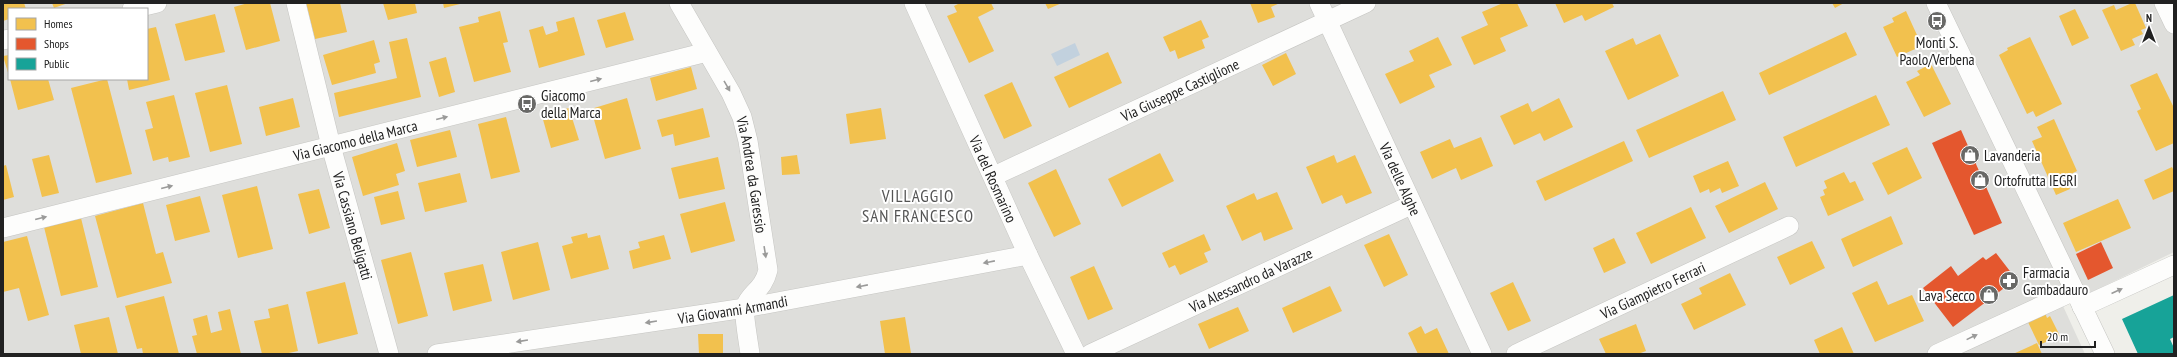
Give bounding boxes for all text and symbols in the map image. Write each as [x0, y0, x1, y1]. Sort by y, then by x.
legend [8, 8, 148, 80]
north arrow [2129, 8, 2169, 48]
bus stop icon: Monti S. Paolo/Verbena [1926, 10, 1948, 32]
text: N [2146, 11, 2152, 25]
text: Homes [44, 16, 72, 31]
place label: Monti S. Paolo/Verbena [1899, 33, 1975, 69]
text: Shops [44, 36, 69, 51]
street label: Via Giuseppe Castiglione [1117, 54, 1242, 126]
text: Public [44, 56, 70, 71]
one-way arrow [590, 76, 602, 82]
one-way arrow [723, 80, 730, 91]
place label: Giacomo della Marca [541, 86, 601, 122]
bus stop icon: Giacomo della Marca [516, 93, 538, 115]
street label: Via Andrea da Garessio [732, 113, 772, 234]
one-way arrow [436, 114, 449, 120]
street label: Via Giacomo della Marca [290, 115, 419, 165]
street label: Via del Rosmarino [965, 132, 1021, 225]
street label: Via delle Alghe [1375, 139, 1426, 218]
shop icon: Lavanderia [1959, 144, 1981, 166]
place label: Lavanderia [1984, 146, 2040, 165]
street label: Via Cassiano Beligatti [329, 168, 377, 282]
shop icon: Ortofrutta IEGRI [1969, 169, 1991, 191]
place label: Ortofrutta IEGRI [1994, 171, 2077, 190]
one-way arrow [161, 183, 173, 189]
district label: VILLAGGIO SAN FRANCESCO [862, 185, 974, 227]
one-way arrow [35, 215, 47, 221]
street label: Via Alessandro da Varazze [1185, 243, 1315, 317]
one-way arrow [762, 246, 768, 258]
street label: Via Giampietro Ferrari [1596, 257, 1708, 323]
one-way arrow [983, 259, 996, 265]
place label: Farmacia Gambadauro [2023, 263, 2088, 299]
pharmacy icon: Farmacia Gambadauro [1998, 270, 2020, 292]
one-way arrow [856, 283, 868, 289]
shop icon: Lava Secco [1978, 284, 2000, 306]
place label: Lava Secco [1919, 286, 1975, 305]
one-way arrow [2112, 288, 2123, 294]
street label: Via Giovanni Armandi [675, 291, 789, 328]
one-way arrow [645, 319, 657, 325]
scale bar [2041, 323, 2095, 349]
text: 20 m [2047, 329, 2068, 344]
one-way arrow [1966, 334, 1978, 340]
one-way arrow [516, 338, 528, 344]

